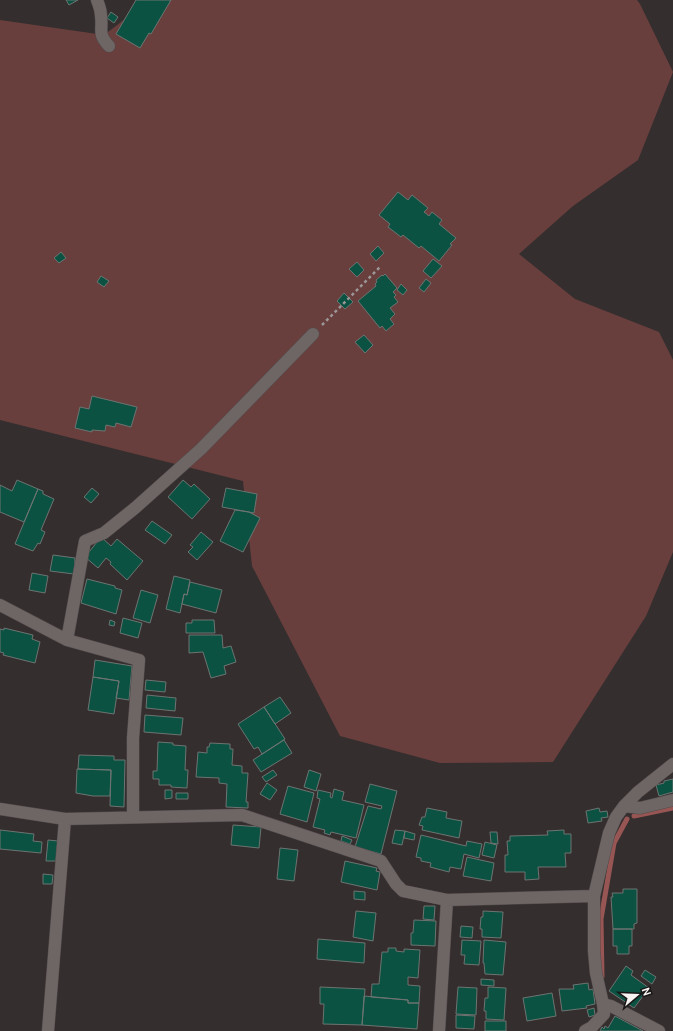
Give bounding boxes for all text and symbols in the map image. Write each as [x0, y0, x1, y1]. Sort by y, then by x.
north arrow [617, 975, 657, 1015]
text: N [639, 986, 654, 998]

